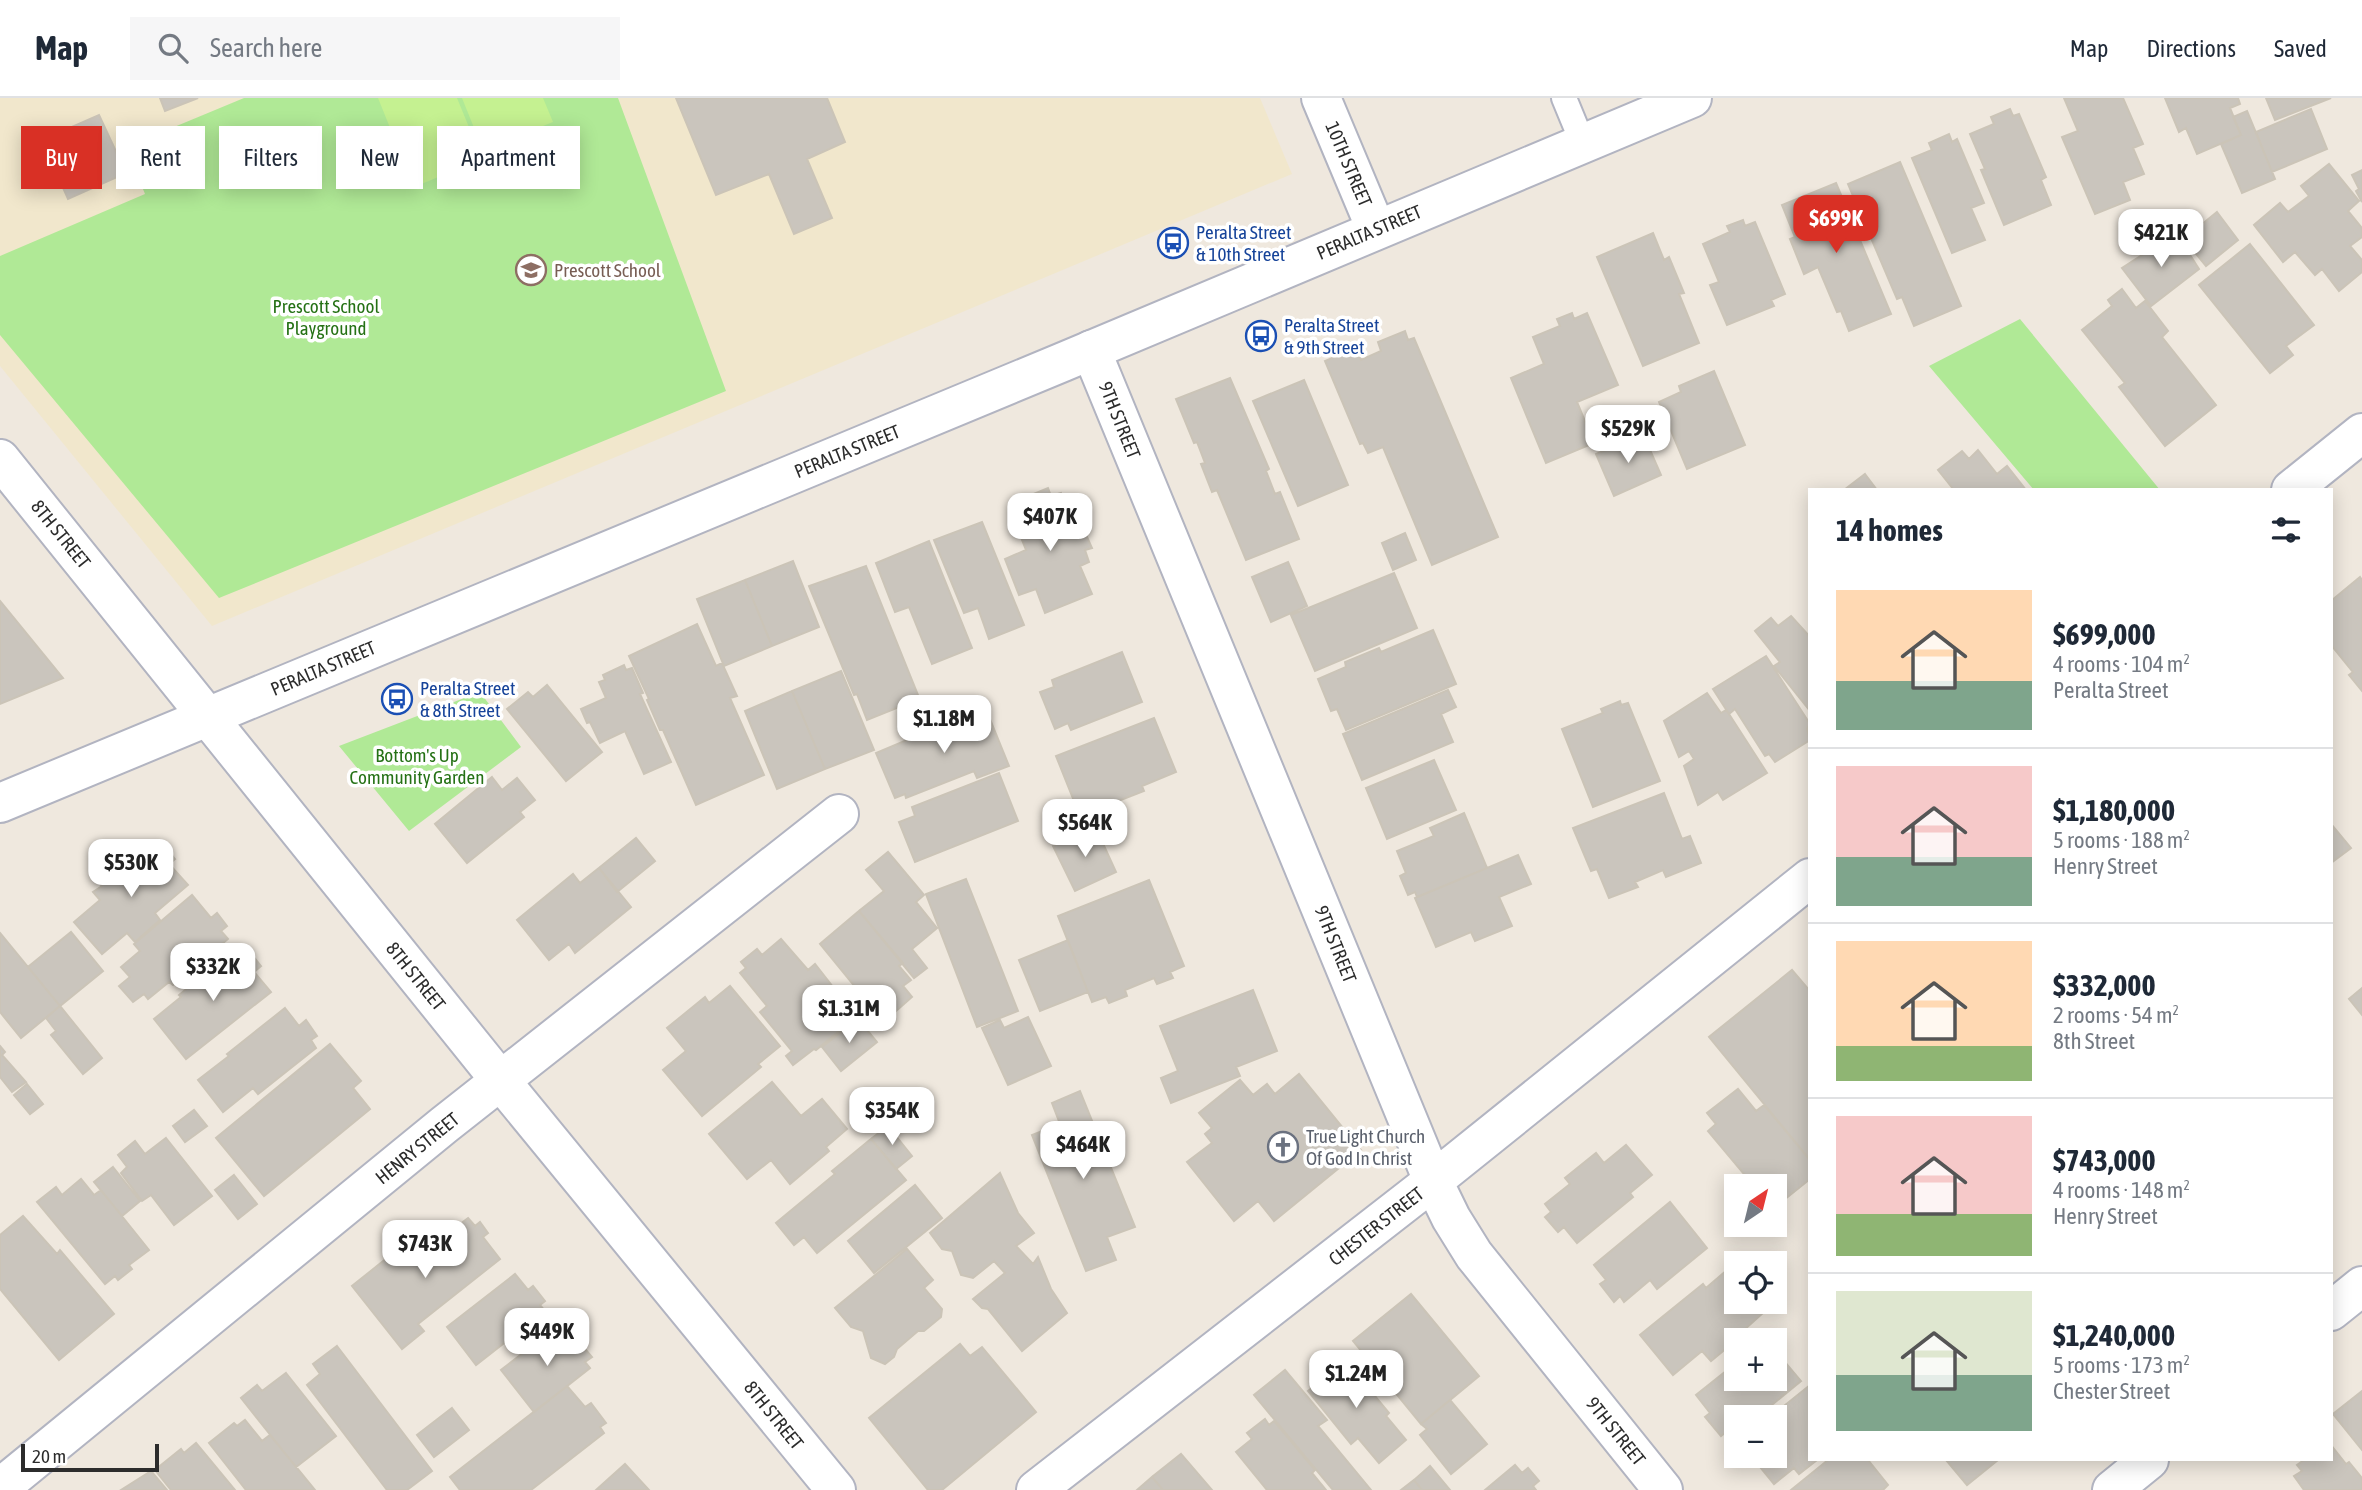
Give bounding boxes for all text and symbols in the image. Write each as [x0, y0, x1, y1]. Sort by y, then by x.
search box [130, 17, 620, 80]
text: Map [35, 29, 88, 67]
icon: search [154, 29, 192, 67]
text: Search here [210, 33, 322, 63]
text: Map [2070, 35, 2108, 62]
text: Directions [2146, 35, 2236, 62]
text: Saved [2274, 35, 2327, 62]
street label: 10TH STREET [1321, 118, 1377, 210]
chip: Buy [21, 126, 102, 189]
chip: Rent [116, 126, 205, 189]
chip: Filters [219, 126, 322, 189]
chip: New [336, 126, 423, 189]
chip: Apartment [437, 126, 580, 189]
pin: $699K [1787, 195, 1885, 255]
street label: PERALTA STREET [1313, 200, 1425, 264]
text: $699K [1809, 205, 1863, 231]
pin: $421K [2112, 209, 2210, 269]
text: $421K [2134, 219, 2188, 245]
place label: Peralta Street & 10th Street [1196, 221, 1291, 265]
bus stop icon: Peralta Street & 10th Street [1156, 226, 1190, 260]
school or university icon: Prescott School [514, 253, 548, 287]
place label: Prescott School [554, 259, 661, 281]
park label: Prescott School Playground [273, 295, 379, 339]
place label: Peralta Street & 9th Street [1284, 314, 1379, 358]
bus stop icon: Peralta Street & 9th Street [1244, 319, 1278, 353]
street label: 9TH STREET [1095, 378, 1146, 462]
pin: $529K [1579, 406, 1677, 465]
text: $529K [1601, 415, 1655, 441]
street label: PERALTA STREET [791, 420, 904, 482]
pin: $407K [1001, 494, 1099, 553]
street label: 8TH STREET [27, 495, 96, 573]
text: $407K [1023, 503, 1077, 529]
icon: filters [2267, 511, 2305, 549]
text: 14 homes [1836, 513, 1943, 547]
text: $699,000 [2053, 617, 2156, 651]
icon: home [1892, 618, 1976, 702]
street label: PERALTA STREET [267, 636, 379, 700]
text: 4 rooms · 104 m² [2053, 651, 2190, 677]
place label: Peralta Street & 8th Street [420, 677, 515, 721]
text: Peralta Street [2053, 677, 2169, 703]
bus stop icon: Peralta Street & 8th Street [380, 682, 414, 716]
pin: $1.18M [887, 696, 1001, 755]
text: $1.18M [913, 705, 975, 731]
park label: Bottom's Up Community Garden [350, 744, 484, 788]
text: $1,180,000 [2053, 793, 2175, 827]
icon: home [1892, 794, 1976, 878]
pin: $564K [1036, 800, 1134, 859]
text: $564K [1058, 809, 1112, 835]
text: 5 rooms · 188 m² [2053, 827, 2190, 853]
pin: $530K [82, 840, 180, 899]
text: $530K [104, 849, 158, 875]
text: Henry Street [2053, 853, 2158, 879]
street label: 9TH STREET [1311, 902, 1362, 986]
street label: 8TH STREET [382, 937, 451, 1015]
pin: $332K [164, 944, 262, 1003]
text: $332K [186, 953, 240, 979]
text: $332,000 [2053, 968, 2156, 1002]
icon: home [1892, 969, 1976, 1053]
pin: $1.31M [792, 986, 906, 1045]
text: $1.31M [818, 995, 880, 1021]
text: 2 rooms · 54 m² [2053, 1002, 2179, 1028]
text: 8th Street [2053, 1028, 2135, 1054]
pin: $354K [843, 1088, 941, 1147]
text: $354K [865, 1097, 919, 1123]
street label: HENRY STREET [371, 1107, 464, 1188]
pin: $464K [1034, 1122, 1132, 1181]
place label: True Light Church Of God In Christ [1306, 1125, 1425, 1169]
church icon: True Light Church Of God In Christ [1266, 1130, 1300, 1164]
text: $464K [1056, 1131, 1110, 1157]
text: $743,000 [2053, 1143, 2156, 1177]
icon: home [1892, 1144, 1976, 1228]
north arrow [1724, 1174, 1787, 1237]
map controls [1724, 1174, 1787, 1468]
text: 4 rooms · 148 m² [2053, 1177, 2190, 1203]
street label: CHESTER STREET [1324, 1182, 1428, 1270]
text: Henry Street [2053, 1203, 2158, 1229]
pin: $743K [376, 1220, 474, 1280]
text: $743K [398, 1230, 452, 1256]
button: locate [1724, 1251, 1787, 1314]
pin: $449K [498, 1308, 596, 1368]
text: $449K [520, 1318, 574, 1344]
text: $1,240,000 [2053, 1318, 2175, 1352]
icon: home [1892, 1319, 1976, 1403]
button: + [1724, 1328, 1787, 1391]
pin: $1.24M [1299, 1350, 1413, 1410]
text: 5 rooms · 173 m² [2053, 1352, 2190, 1378]
text: $1.24M [1325, 1360, 1387, 1386]
street label: 8TH STREET [740, 1376, 809, 1454]
text: Chester Street [2053, 1378, 2170, 1404]
street label: 9TH STREET [1582, 1392, 1651, 1470]
button: − [1724, 1405, 1787, 1468]
scale bar [21, 1441, 159, 1473]
text: 20 m [32, 1445, 66, 1467]

